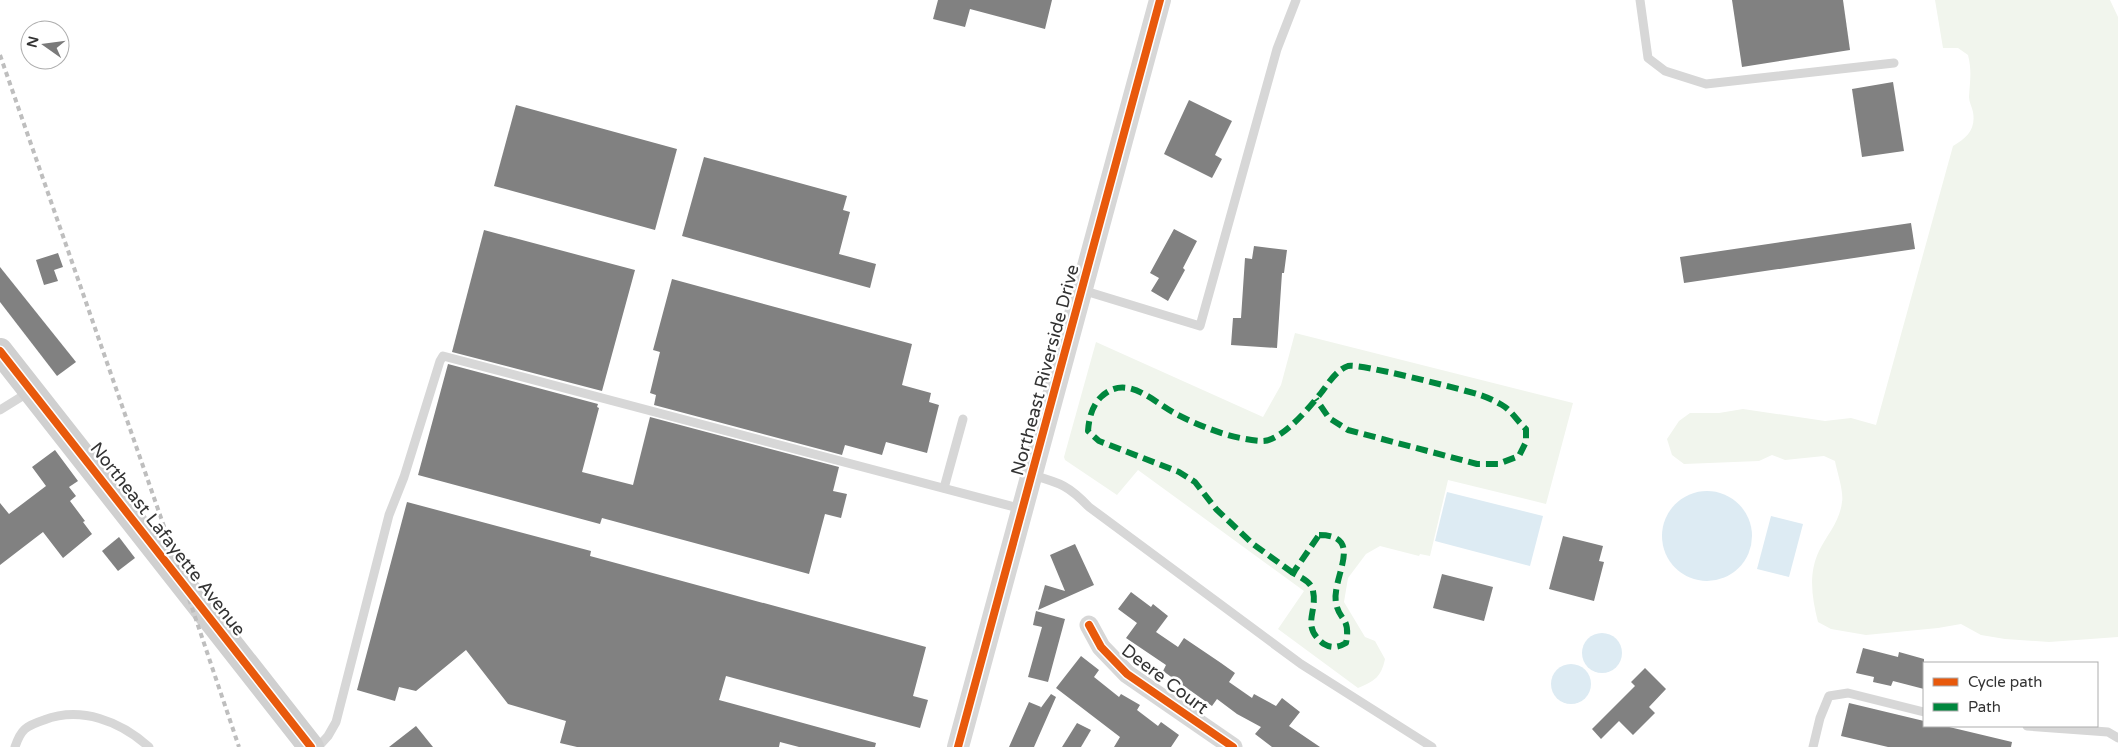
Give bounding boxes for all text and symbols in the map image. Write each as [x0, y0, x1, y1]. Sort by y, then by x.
north arrow [20, 20, 70, 70]
text: N [23, 34, 42, 49]
street label: Northeast Riverside Drive [1006, 262, 1084, 478]
street label: Northeast Lafayette Avenue [86, 438, 250, 640]
street label: Deere Court [1117, 639, 1213, 719]
legend [1923, 662, 2098, 727]
text: Cycle path [1968, 673, 2042, 691]
text: Path [1968, 698, 2001, 716]

